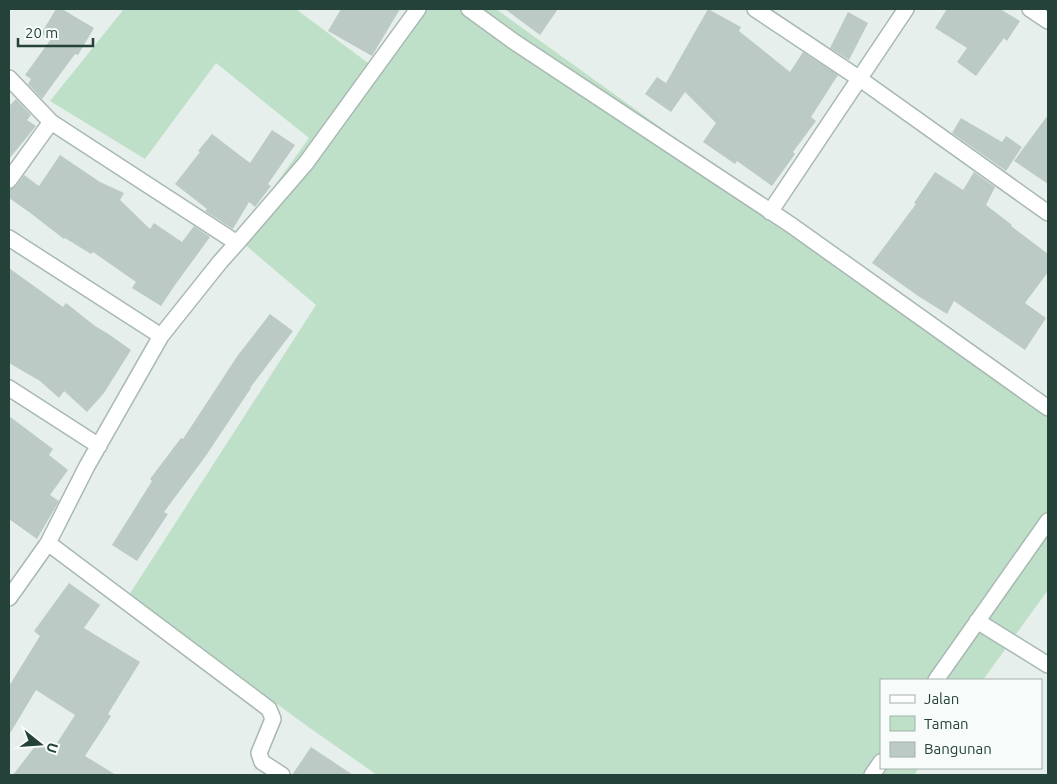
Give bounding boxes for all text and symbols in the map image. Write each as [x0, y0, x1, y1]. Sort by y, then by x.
scale bar [18, 15, 92, 47]
text: 20 m [25, 24, 58, 41]
legend [880, 679, 1042, 769]
text: Jalan [924, 690, 959, 707]
text: Taman [924, 715, 969, 732]
north arrow [15, 719, 65, 769]
text: Bangunan [924, 740, 992, 757]
text: U [43, 741, 62, 755]

